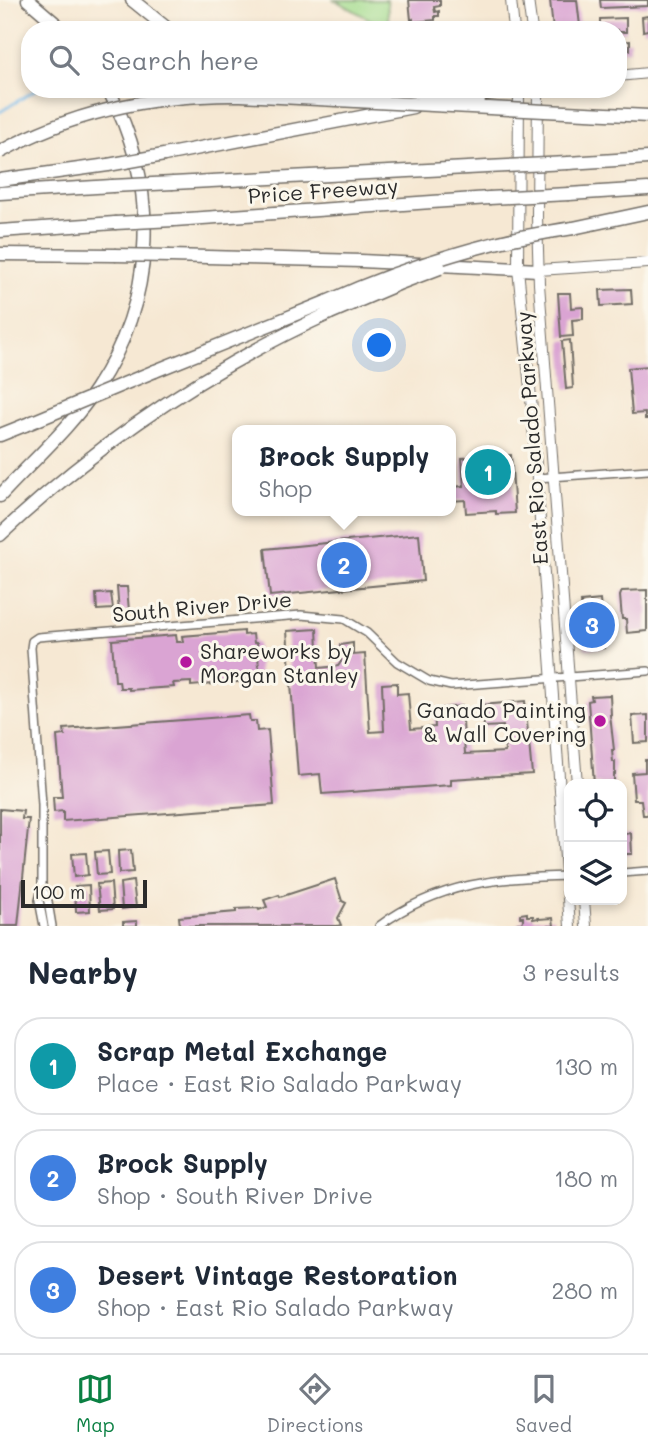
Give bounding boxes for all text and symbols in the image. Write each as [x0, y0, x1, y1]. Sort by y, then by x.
search box [21, 21, 627, 98]
icon: search [45, 41, 83, 79]
text: Search here [101, 43, 259, 77]
street label: Price Freeway [247, 171, 399, 209]
street label: East Rio Salado Parkway [509, 310, 553, 566]
your location [362, 328, 396, 362]
popup [232, 425, 456, 516]
text: Brock Supply [259, 439, 429, 473]
pin: 1 [465, 446, 511, 498]
text: Shop [259, 473, 312, 503]
pin: 2 [321, 539, 367, 591]
street label: South River Drive [111, 585, 293, 627]
pin: 3 [569, 599, 615, 651]
place label: Shareworks by Morgan Stanley [200, 637, 358, 688]
marker: Shareworks by Morgan Stanley [178, 654, 194, 670]
place label: Ganado Painting & Wall Covering [417, 696, 586, 747]
marker: Ganado Painting & Wall Covering [592, 713, 608, 729]
map controls [564, 779, 627, 905]
button: locate [564, 779, 627, 842]
button: layers [564, 842, 627, 905]
scale bar [21, 877, 147, 909]
text: 100 m [32, 879, 85, 904]
text: Nearby [28, 952, 138, 992]
text: 3 results [523, 957, 620, 987]
text: Scrap Metal Exchange [97, 1034, 387, 1068]
text: 1 [48, 1051, 58, 1081]
text: 130 m [554, 1051, 618, 1081]
text: Place · East Rio Salado Parkway [97, 1068, 462, 1098]
text: Brock Supply [97, 1146, 268, 1180]
text: 2 [47, 1163, 59, 1193]
text: 180 m [554, 1163, 618, 1193]
text: Shop · South River Drive [97, 1180, 373, 1210]
text: Desert Vintage Restoration [97, 1258, 457, 1292]
text: 3 [46, 1275, 60, 1305]
text: 280 m [551, 1275, 618, 1305]
text: Shop · East Rio Salado Parkway [97, 1292, 454, 1322]
tab: Map [76, 1370, 115, 1437]
tab: Directions [267, 1370, 363, 1437]
tab: Saved [516, 1370, 572, 1437]

